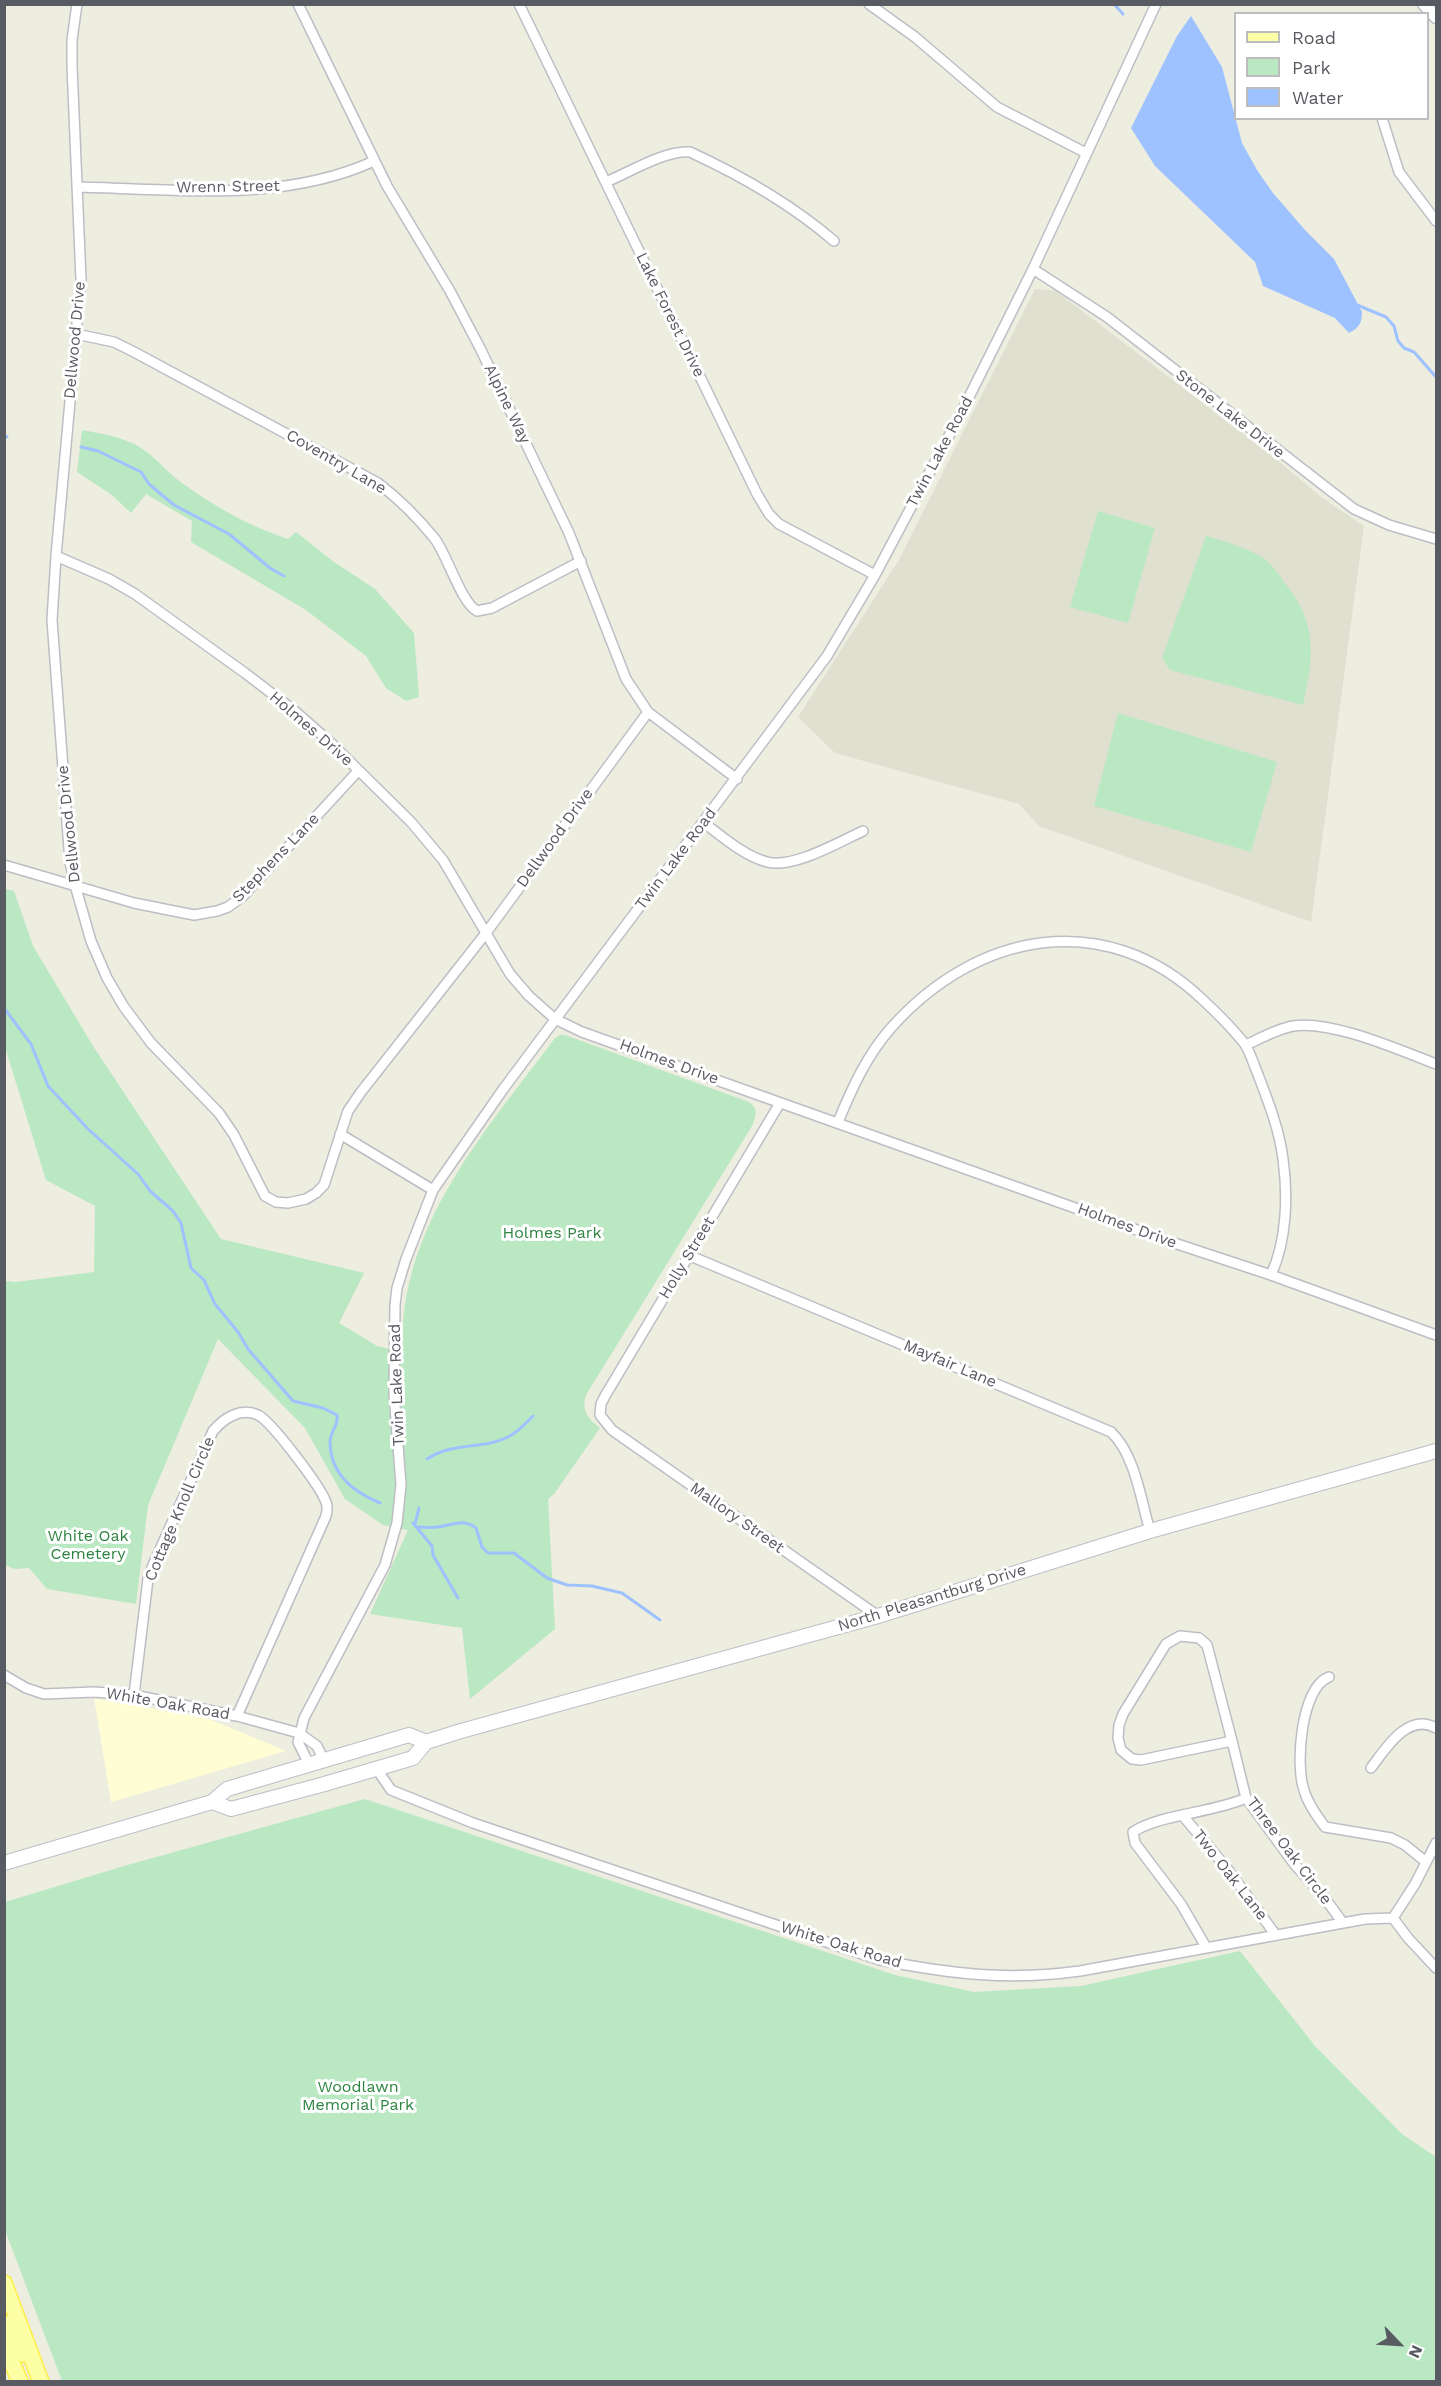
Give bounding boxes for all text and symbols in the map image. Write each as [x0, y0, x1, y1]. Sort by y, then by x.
legend [1234, 12, 1429, 120]
text: Road [1292, 27, 1336, 48]
text: Park [1292, 57, 1331, 78]
text: Water [1292, 87, 1344, 108]
street label: Wrenn Street [176, 176, 280, 198]
street label: Lake Forest Drive [631, 249, 709, 381]
street label: Dellwood Drive [60, 280, 90, 400]
street label: Alpine Way [480, 361, 534, 447]
street label: Stone Lake Drive [1172, 365, 1288, 463]
street label: Twin Lake Road [903, 393, 977, 511]
street label: Coventry Lane [282, 426, 390, 498]
street label: Holmes Drive [265, 688, 357, 770]
street label: Dellwood Drive [53, 764, 85, 884]
street label: Dellwood Drive [513, 785, 597, 891]
street label: Twin Lake Road [631, 804, 721, 914]
street label: Stephens Lane [228, 809, 324, 907]
street label: Holmes Drive [617, 1035, 721, 1089]
street label: Holmes Drive [1075, 1199, 1179, 1253]
street label: Holly Street [655, 1213, 719, 1303]
park label: Holmes Park [503, 1223, 601, 1243]
street label: Twin Lake Road [385, 1323, 409, 1447]
street label: Mayfair Lane [901, 1336, 999, 1392]
street label: Cottage Knoll Circle [141, 1434, 219, 1584]
street label: Mallory Street [686, 1478, 788, 1558]
park label: White Oak Cemetery [47, 1526, 129, 1564]
street label: North Pleasantburg Drive [835, 1560, 1029, 1636]
street label: White Oak Road [105, 1684, 231, 1724]
street label: Three Oak Circle [1242, 1793, 1336, 1909]
street label: Two Oak Lane [1189, 1826, 1271, 1924]
street label: White Oak Road [778, 1917, 904, 1973]
park label: Woodlawn Memorial Park [302, 2077, 414, 2115]
north arrow [1369, 2314, 1429, 2374]
text: N [1405, 2342, 1427, 2361]

